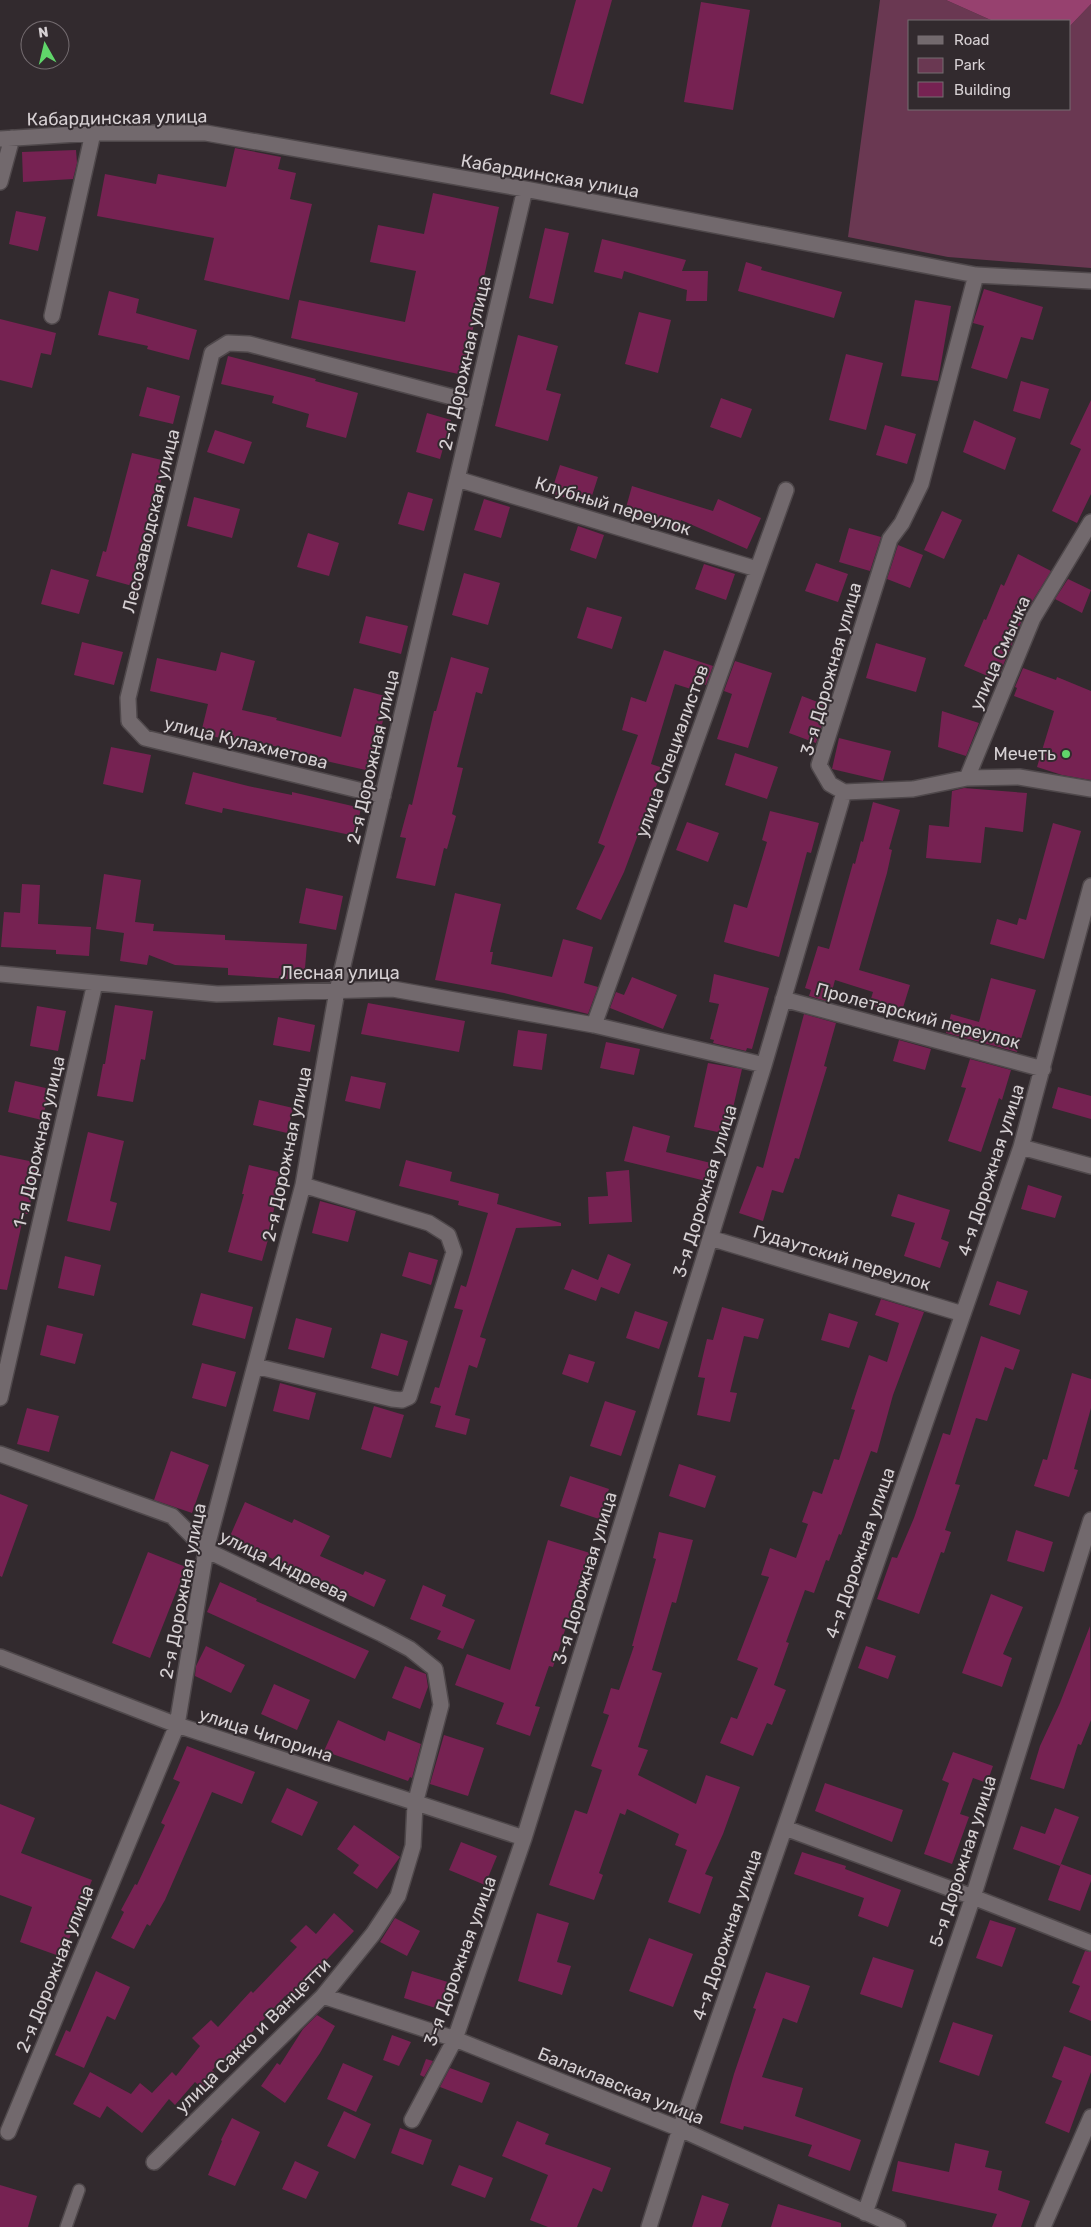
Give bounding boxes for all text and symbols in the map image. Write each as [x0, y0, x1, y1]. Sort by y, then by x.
north arrow [20, 20, 70, 70]
legend [908, 20, 1071, 110]
text: N [37, 24, 49, 42]
text: Road [954, 31, 990, 49]
text: Park [954, 56, 985, 74]
text: Building [954, 81, 1011, 99]
street label: Кабардинская улица [26, 105, 208, 131]
street label: Кабардинская улица [459, 149, 641, 203]
street label: 2-я Дорожная улица [434, 274, 496, 452]
street label: Лесозаводская улица [117, 427, 185, 615]
street label: Клубный переулок [532, 472, 694, 540]
street label: 3-я Дорожная улица [796, 580, 866, 758]
street label: улица Смычка [965, 592, 1035, 714]
street label: улица Специалистов [631, 662, 713, 840]
street label: 2-я Дорожная улица [342, 668, 404, 846]
street label: улица Кулахметова [162, 712, 330, 774]
place label: Мечеть [993, 743, 1056, 765]
marker: Мечеть [1060, 748, 1072, 760]
street label: Лесная улица [280, 962, 400, 984]
street label: Пролетарский переулок [813, 978, 1023, 1054]
street label: 1-я Дорожная улица [8, 1054, 70, 1230]
street label: 2-я Дорожная улица [258, 1064, 316, 1244]
street label: 4-я Дорожная улица [953, 1081, 1029, 1259]
street label: 3-я Дорожная улица [668, 1102, 742, 1280]
street label: Гудаутский переулок [751, 1221, 934, 1296]
street label: 4-я Дорожная улица [820, 1465, 900, 1641]
street label: 3-я Дорожная улица [548, 1489, 622, 1667]
street label: 2-я Дорожная улица [155, 1501, 211, 1681]
street label: улица Андреева [216, 1525, 352, 1607]
street label: улица Чигорина [196, 1703, 336, 1767]
street label: 5-я Дорожная улица [925, 1772, 1001, 1950]
street label: 4-я Дорожная улица [687, 1847, 767, 2023]
street label: 3-я Дорожная улица [419, 1873, 501, 2049]
street label: 2-я Дорожная улица [11, 1882, 99, 2056]
street label: улица Сакко и Ванцетти [171, 1954, 335, 2118]
street label: Балаклавская улица [535, 2043, 707, 2129]

